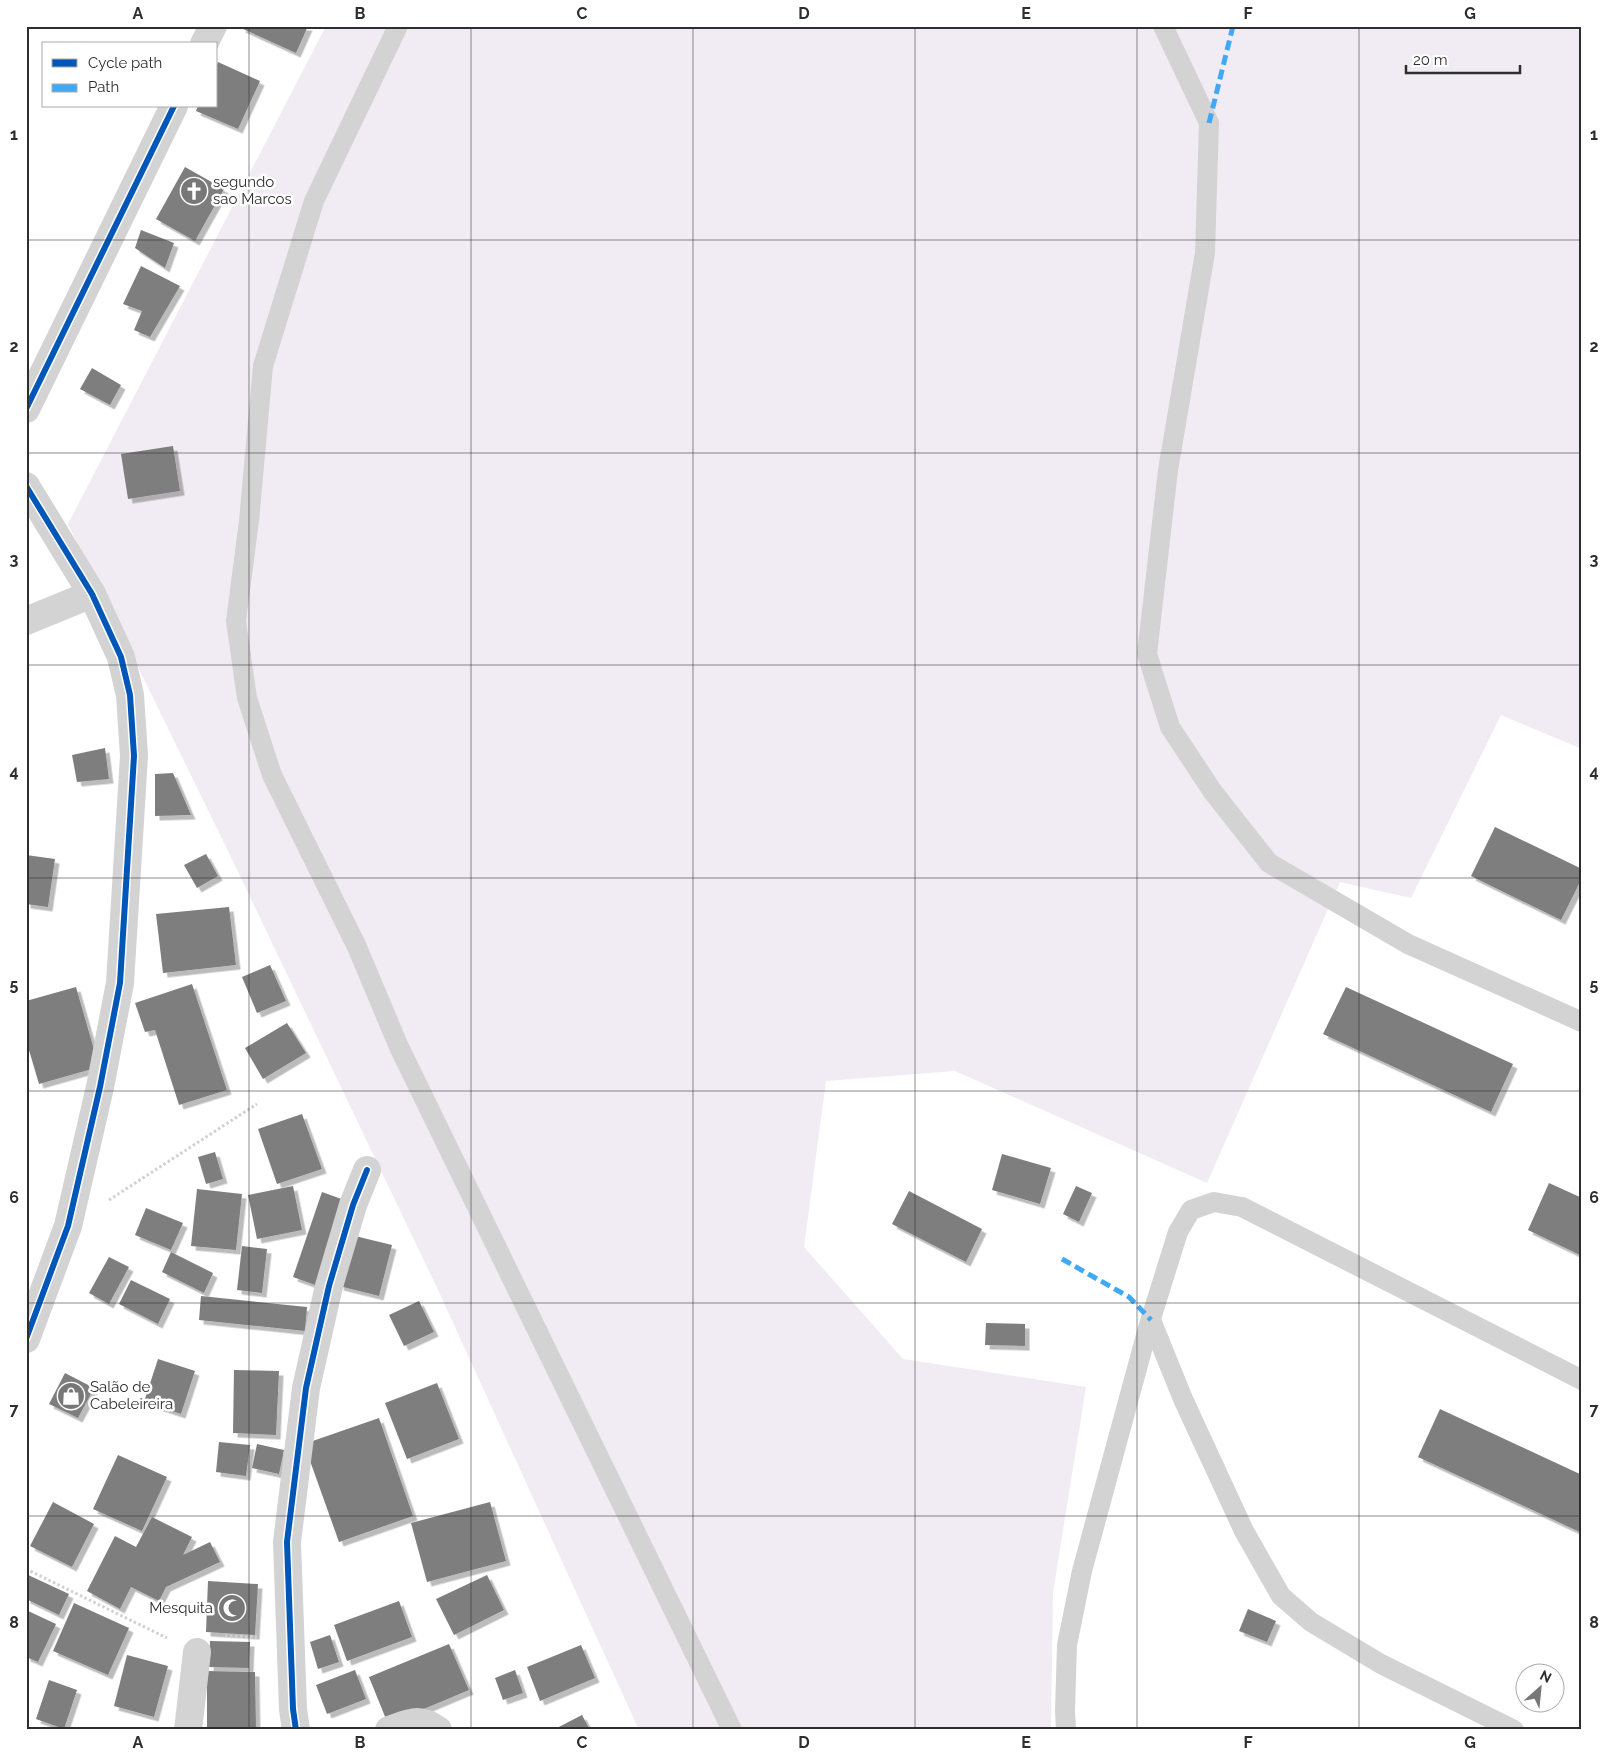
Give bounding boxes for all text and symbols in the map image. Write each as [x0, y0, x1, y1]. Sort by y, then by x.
text: A [133, 4, 144, 23]
text: B [355, 4, 366, 23]
text: C [577, 4, 588, 23]
text: D [798, 4, 810, 23]
text: E [1021, 4, 1031, 23]
text: F [1243, 4, 1253, 23]
text: G [1464, 4, 1476, 23]
legend [42, 42, 218, 108]
scale bar [1406, 42, 1519, 74]
text: 20 m [1413, 51, 1448, 69]
text: Cycle path [88, 54, 162, 72]
text: Path [88, 78, 119, 96]
text: 1 [10, 125, 18, 144]
text: 1 [1590, 125, 1598, 144]
place label: segundo sao Marcos [213, 173, 292, 208]
church icon: segundo sao Marcos [179, 176, 209, 206]
text: 2 [9, 337, 19, 356]
text: 2 [1589, 337, 1599, 356]
text: 3 [10, 550, 19, 569]
text: 3 [1590, 550, 1599, 569]
text: 4 [9, 762, 19, 781]
text: 4 [1589, 762, 1599, 781]
text: 5 [10, 975, 19, 994]
text: 5 [1590, 975, 1599, 994]
text: 6 [9, 1188, 19, 1207]
text: 6 [1589, 1188, 1599, 1207]
place label: Salão de Cabeleireira [90, 1378, 173, 1413]
shop icon: Salão de Cabeleireira [56, 1381, 86, 1411]
text: 7 [10, 1400, 19, 1419]
text: 7 [1590, 1400, 1599, 1419]
mosque icon: Mesquita [217, 1593, 247, 1623]
place label: Mesquita [149, 1599, 213, 1617]
text: 8 [9, 1613, 19, 1632]
text: 8 [1589, 1613, 1599, 1632]
north arrow [1516, 1664, 1566, 1714]
text: N [1538, 1667, 1554, 1686]
text: A [133, 1733, 144, 1752]
text: B [355, 1733, 366, 1752]
text: C [577, 1733, 588, 1752]
text: D [798, 1733, 810, 1752]
text: E [1021, 1733, 1031, 1752]
text: F [1243, 1733, 1253, 1752]
text: G [1464, 1733, 1476, 1752]

